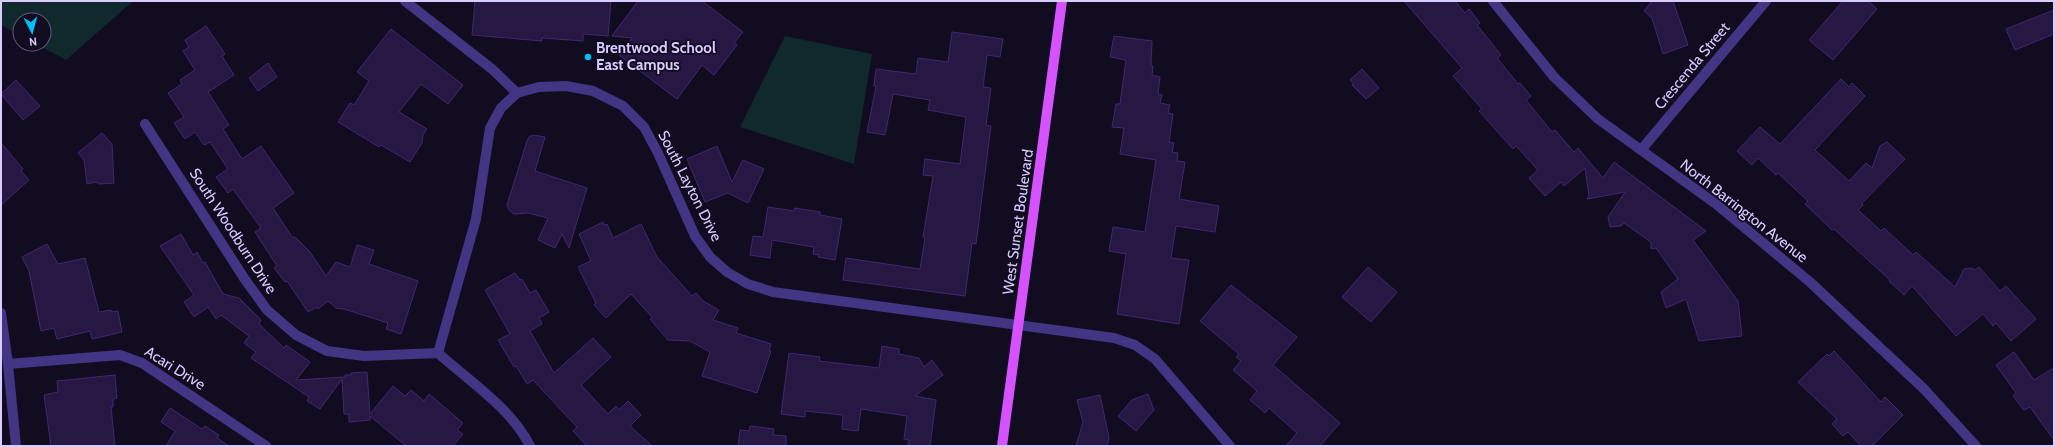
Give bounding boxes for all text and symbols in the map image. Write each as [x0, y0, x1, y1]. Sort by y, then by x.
north arrow [12, 12, 52, 52]
street label: Crescenda Street [1650, 19, 1734, 113]
text: N [28, 35, 38, 49]
place label: Brentwood School East Campus [596, 39, 716, 74]
marker: Brentwood School East Campus [583, 52, 593, 62]
street label: South Layton Drive [654, 128, 726, 245]
street label: West Sunset Boulevard [999, 148, 1037, 296]
street label: North Barrington Avenue [1677, 156, 1812, 267]
street label: South Woodburn Drive [186, 165, 281, 297]
street label: Acari Drive [141, 342, 209, 394]

